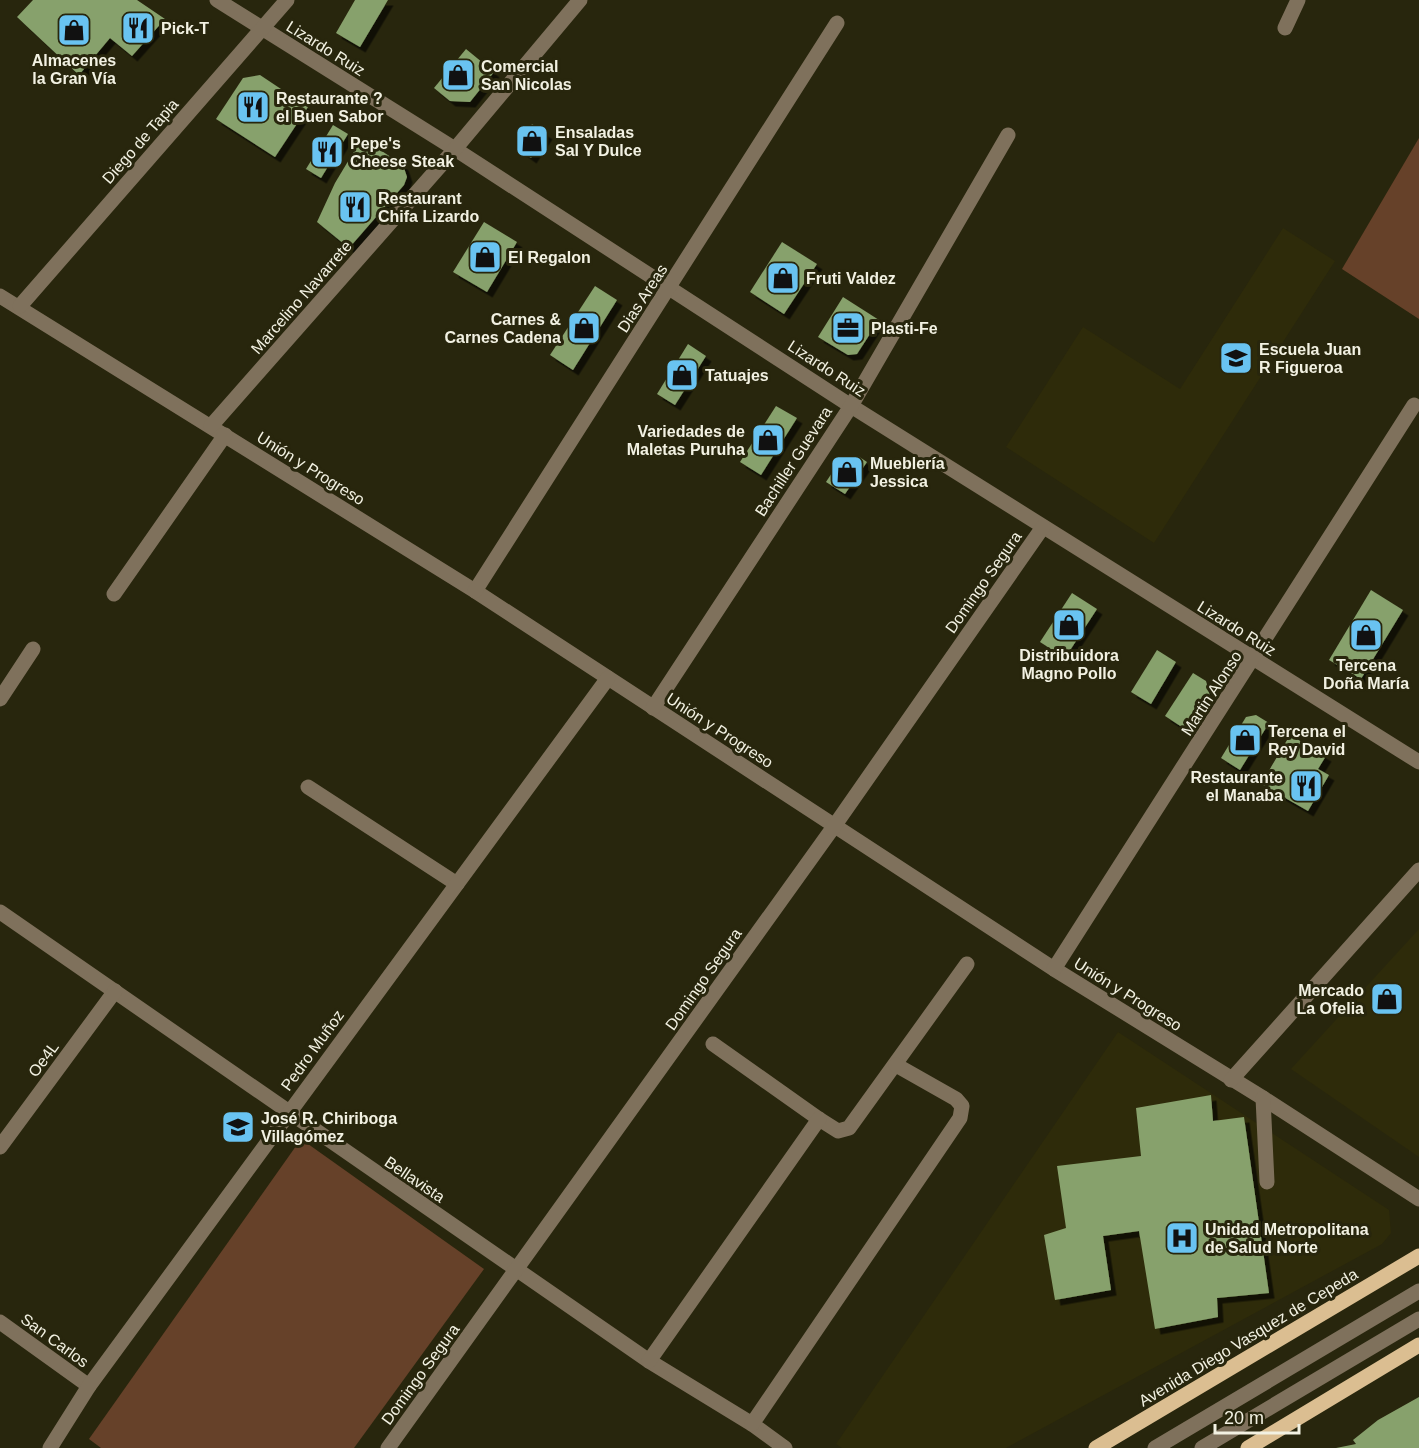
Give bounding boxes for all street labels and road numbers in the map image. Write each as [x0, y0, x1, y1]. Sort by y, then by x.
street label: Lizardo Ruiz [284, 18, 368, 79]
street label: Diego de Tapia [99, 96, 182, 187]
street label: Marcelino Navarrete [248, 237, 355, 357]
street label: Dias Areas [614, 261, 671, 335]
street label: Lizardo Ruiz [785, 337, 869, 400]
street label: Bachiller Guevara [752, 403, 835, 519]
street label: Unión y Progreso [254, 428, 368, 508]
street label: Domingo Segura [942, 528, 1025, 636]
street label: Lizardo Ruiz [1195, 598, 1279, 659]
street label: Martin Alonso [1178, 648, 1245, 739]
street label: Unión y Progreso [663, 690, 776, 771]
street label: Domingo Segura [662, 925, 745, 1033]
street label: Unión y Progreso [1071, 954, 1185, 1034]
street label: Pedro Muñoz [278, 1007, 347, 1094]
street label: Oe4L [25, 1038, 62, 1080]
street label: Bellavista [382, 1153, 448, 1206]
street label: Avenida Diego Vasquez de Cepeda [1136, 1265, 1361, 1410]
street label: San Carlos [18, 1310, 92, 1371]
street label: Domingo Segura [378, 1321, 463, 1428]

